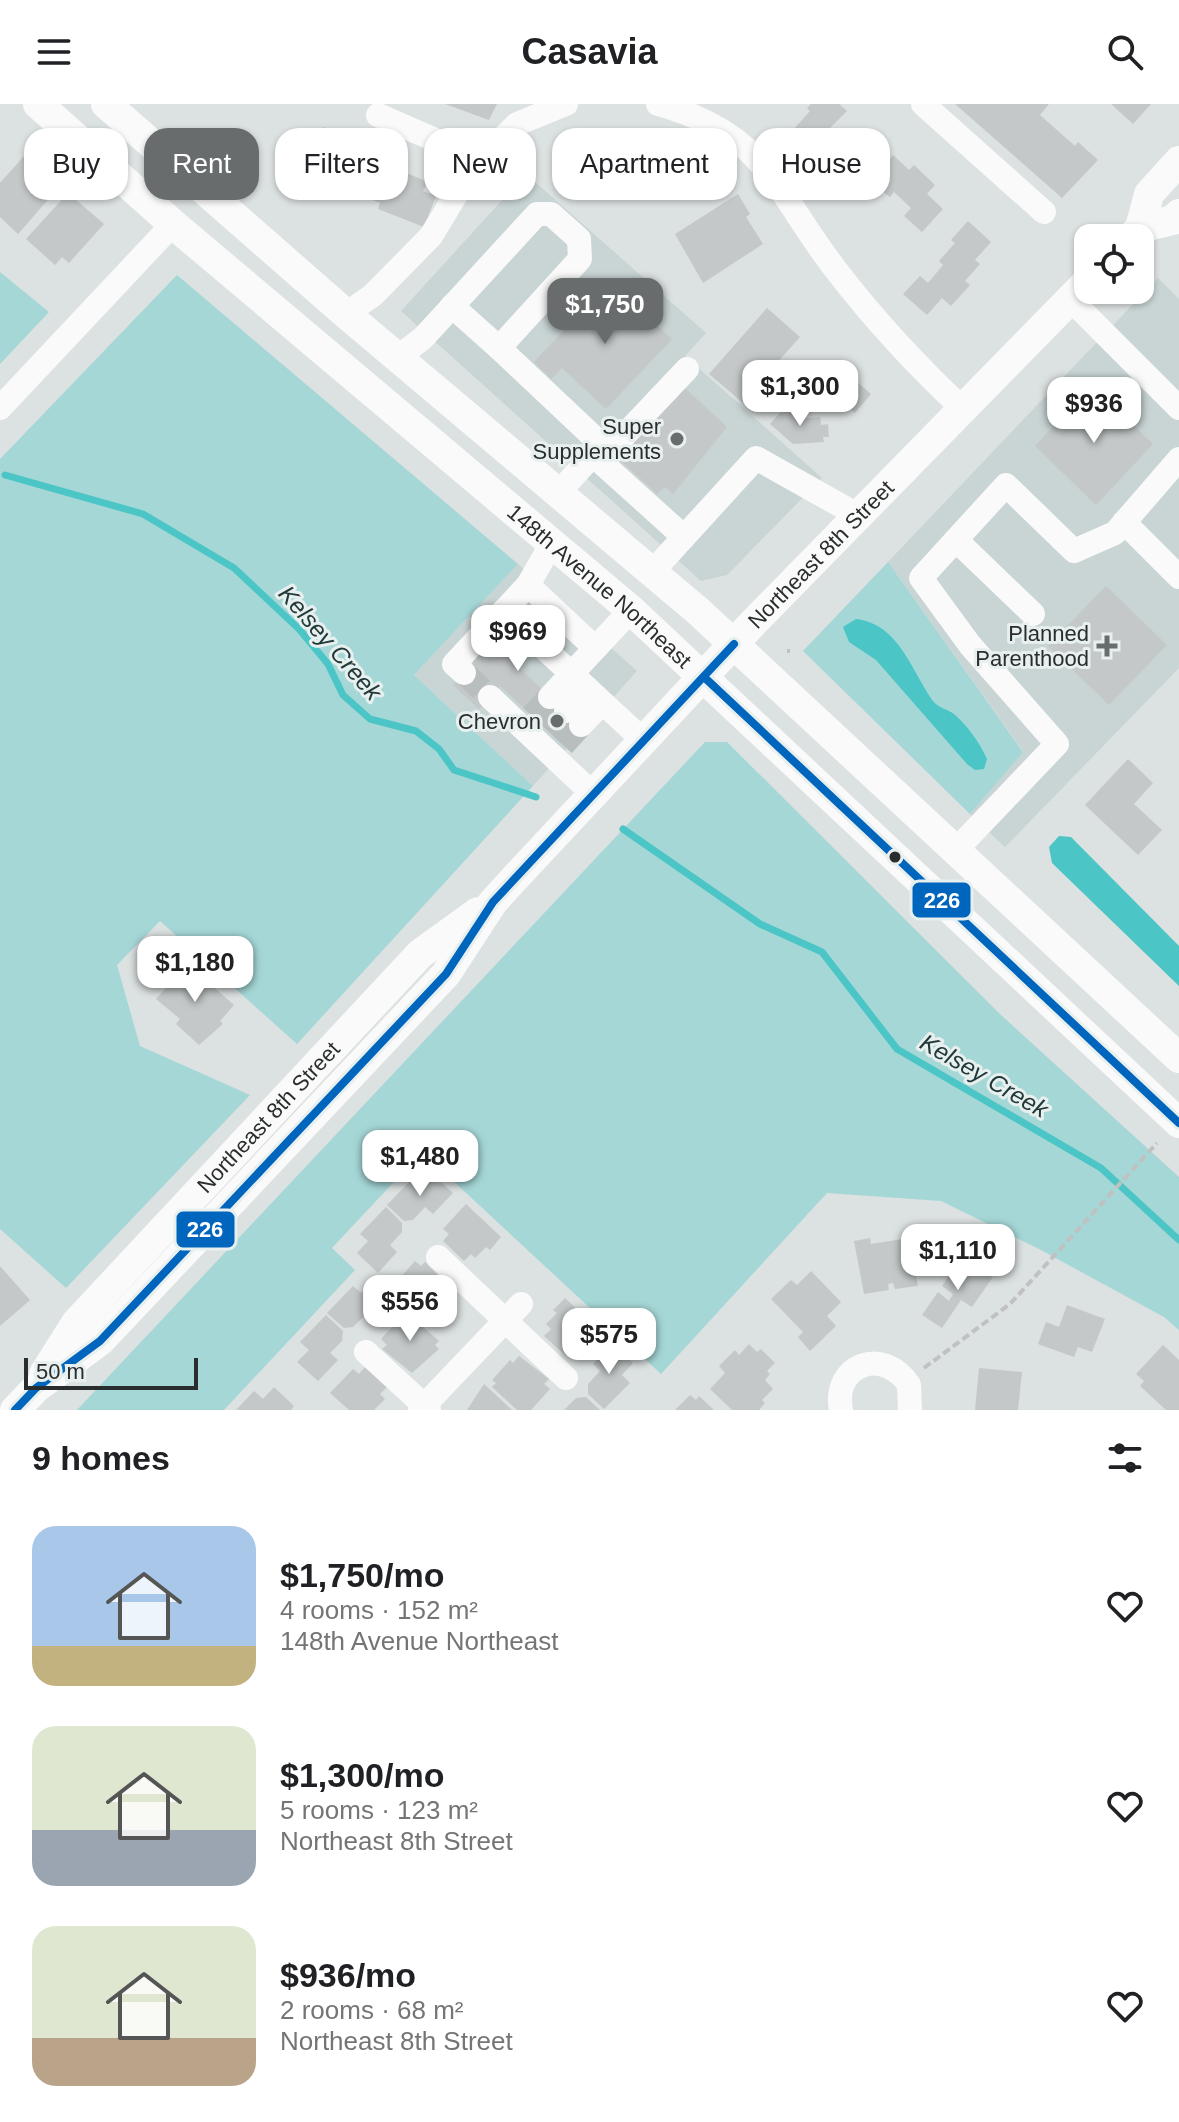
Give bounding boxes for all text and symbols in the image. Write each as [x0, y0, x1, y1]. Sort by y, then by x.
icon: menu [32, 30, 76, 74]
icon: search [1103, 30, 1147, 74]
text: Casavia [521, 31, 658, 72]
chip: Buy [24, 128, 128, 200]
chip: Rent [144, 128, 259, 200]
chip: Filters [275, 128, 408, 200]
chip: New [424, 128, 536, 200]
chip: Apartment [552, 128, 737, 200]
chip: House [753, 128, 890, 200]
map controls [1074, 224, 1154, 304]
button: locate [1074, 224, 1154, 304]
pin: $1,750 [540, 278, 670, 346]
text: $1,750 [565, 289, 645, 319]
pin: $1,300 [735, 360, 865, 428]
text: $1,300 [760, 371, 840, 401]
pin: $936 [1047, 377, 1141, 445]
text: $936 [1065, 388, 1123, 418]
place label: Super Supplements [533, 414, 661, 464]
marker: Super Supplements [668, 430, 686, 448]
street label: Northeast 8th Street [743, 475, 899, 634]
street label: 148th Avenue Northeast [502, 499, 696, 673]
water label: Kelsey Creek [273, 580, 389, 707]
pin: $969 [471, 605, 565, 673]
text: $969 [489, 616, 547, 646]
place label: Planned Parenthood [975, 621, 1089, 671]
marker: Planned Parenthood [1096, 635, 1118, 657]
place label: Chevron [458, 709, 541, 734]
marker: Chevron [548, 712, 566, 730]
unlabelled marker [887, 849, 903, 865]
line badge: 226 [911, 881, 972, 919]
text: 226 [924, 888, 960, 913]
pin: $1,180 [130, 936, 260, 1004]
text: $1,180 [155, 947, 235, 977]
water label: Kelsey Creek [916, 1028, 1055, 1124]
street label: Northeast 8th Street [192, 1037, 345, 1198]
pin: $1,480 [355, 1130, 485, 1198]
text: $1,480 [380, 1141, 460, 1171]
line badge: 226 [175, 1210, 236, 1249]
text: 226 [187, 1217, 223, 1242]
pin: $1,110 [893, 1224, 1023, 1292]
text: $1,110 [919, 1235, 997, 1265]
pin: $556 [363, 1275, 457, 1343]
text: $556 [381, 1286, 439, 1316]
pin: $575 [562, 1308, 656, 1376]
text: $575 [580, 1319, 638, 1349]
scale bar [24, 1354, 198, 1390]
text: 50 m [36, 1359, 85, 1384]
icon: filters [1103, 1436, 1147, 1480]
text: 9 homes [32, 1439, 170, 1477]
text: $1,750/mo [280, 1556, 444, 1594]
icon: home [96, 1558, 192, 1654]
icon: heart [1103, 1584, 1147, 1628]
text: 4 rooms · 152 m² [280, 1595, 478, 1625]
text: 148th Avenue Northeast [280, 1626, 559, 1656]
text: $1,300/mo [280, 1756, 444, 1794]
icon: home [96, 1758, 192, 1854]
icon: heart [1103, 1784, 1147, 1828]
text: 5 rooms · 123 m² [280, 1795, 478, 1825]
text: Northeast 8th Street [280, 1826, 513, 1856]
text: $936/mo [280, 1956, 416, 1994]
icon: home [96, 1958, 192, 2054]
icon: heart [1103, 1984, 1147, 2028]
text: 2 rooms · 68 m² [280, 1995, 464, 2025]
text: Northeast 8th Street [280, 2026, 513, 2056]

